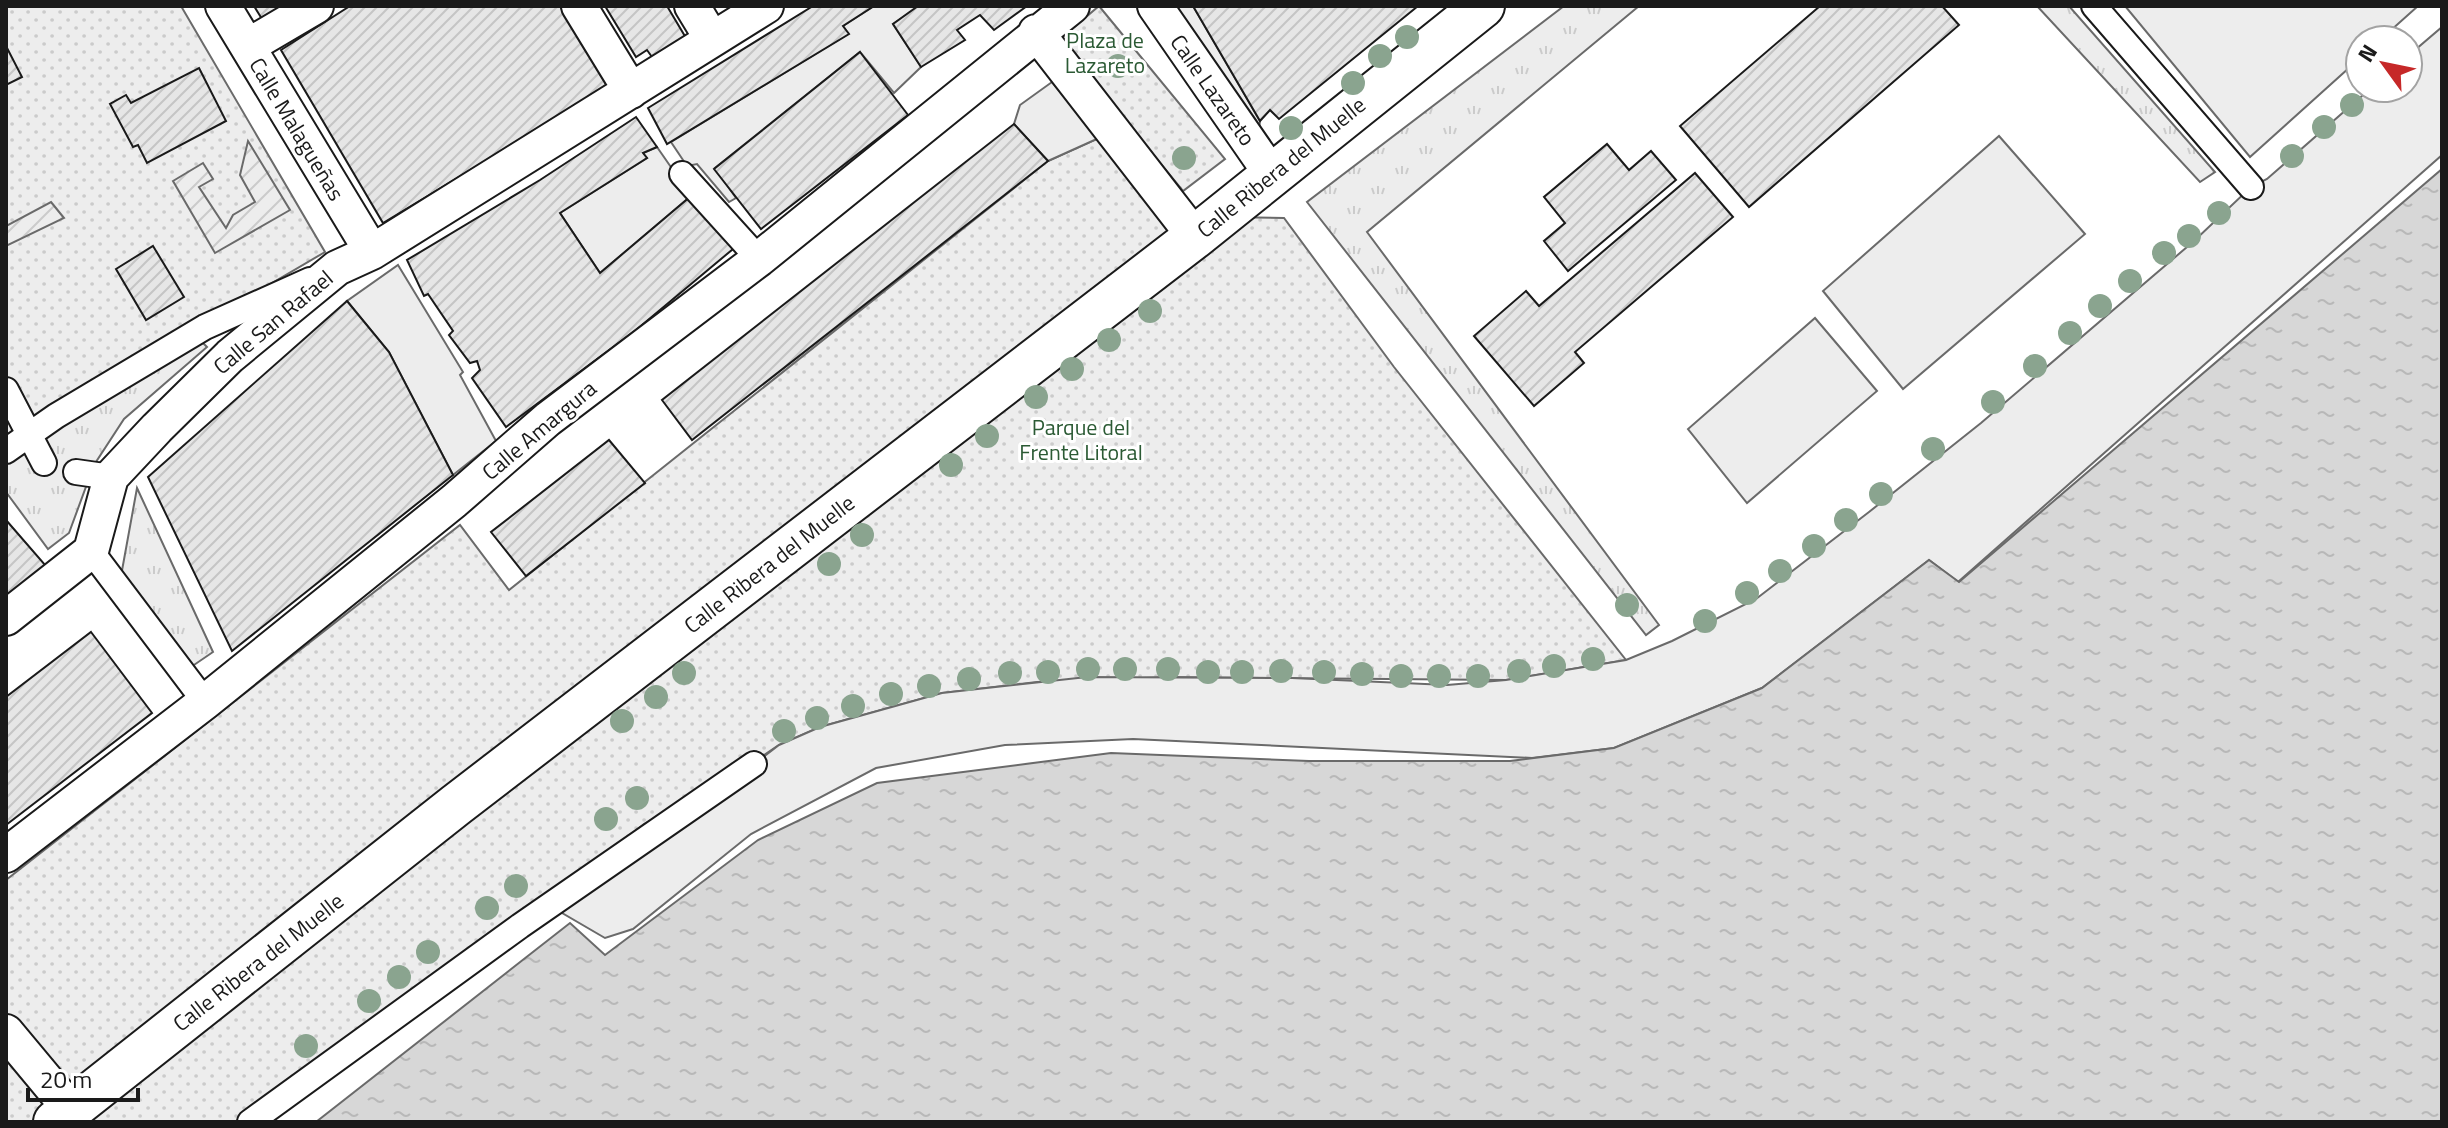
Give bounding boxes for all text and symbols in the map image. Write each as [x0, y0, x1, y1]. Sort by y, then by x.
park label: Plaza de Lazareto [1065, 23, 1145, 82]
north arrow [2344, 24, 2424, 104]
street label: Calle Lazareto [1162, 27, 1264, 153]
text: N [2349, 37, 2386, 69]
street label: Calle Malagueñas [241, 51, 353, 207]
street label: Calle Ribera del Muelle [1189, 88, 1373, 246]
street label: Calle San Rafael [205, 261, 341, 383]
street label: Calle Amargura [474, 372, 604, 488]
park label: Parque del Frente Litoral [1019, 410, 1143, 469]
street label: Calle Ribera del Muelle [676, 486, 862, 642]
street label: Calle Ribera del Muelle [165, 884, 351, 1040]
scale bar [28, 1052, 138, 1102]
text: 20 m [40, 1061, 92, 1097]

